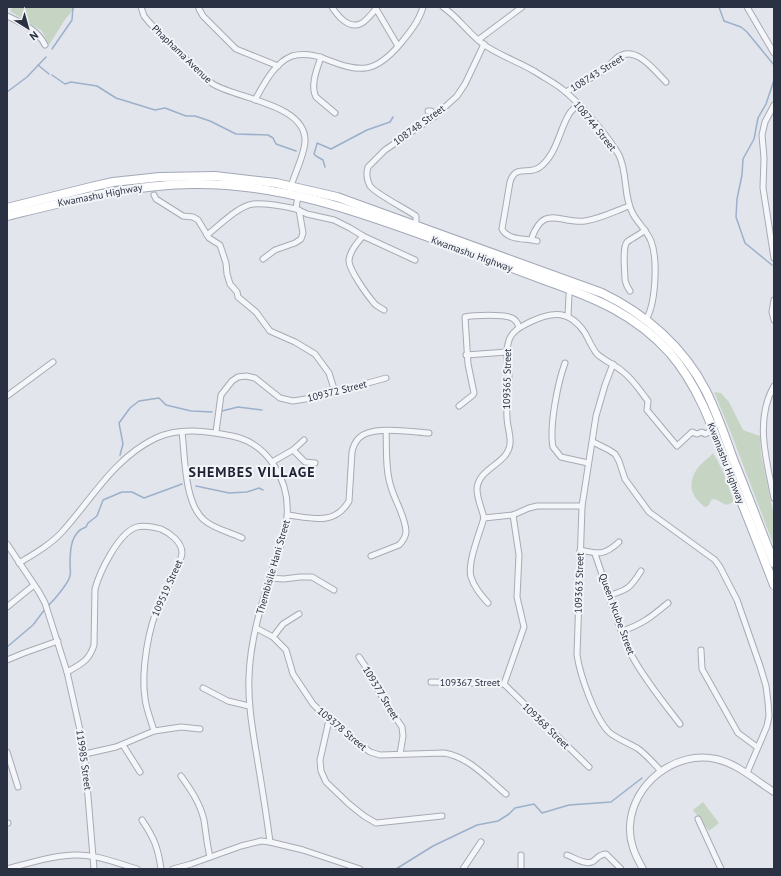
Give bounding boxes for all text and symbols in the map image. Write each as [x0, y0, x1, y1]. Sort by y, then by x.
north arrow [8, 8, 48, 48]
street label: Phaphama Avenue [149, 22, 215, 86]
text: N [27, 28, 41, 44]
street label: 108743 Street [568, 51, 627, 95]
street label: 108744 Street [571, 98, 620, 154]
street label: 108748 Street [391, 101, 448, 148]
street label: Kwamashu Highway [57, 180, 144, 210]
street label: Kwamashu Highway [429, 233, 515, 275]
street label: 109365 Street [500, 348, 514, 410]
street label: 109372 Street [306, 377, 369, 405]
street label: Kwamashu Highway [705, 421, 748, 506]
district label: SHEMBES VILLAGE [188, 463, 316, 481]
street label: Thembisile Hani Street [253, 518, 293, 616]
street label: 109363 Street [571, 552, 587, 614]
street label: 109519 Street [149, 557, 186, 618]
street label: Queen Ncube Street [596, 571, 638, 657]
street label: 109377 Street [360, 664, 402, 723]
street label: 109367 Street [440, 676, 501, 689]
street label: 109368 Street [520, 700, 573, 752]
street label: 109378 Street [314, 704, 370, 754]
street label: 119985 Street [73, 729, 95, 792]

